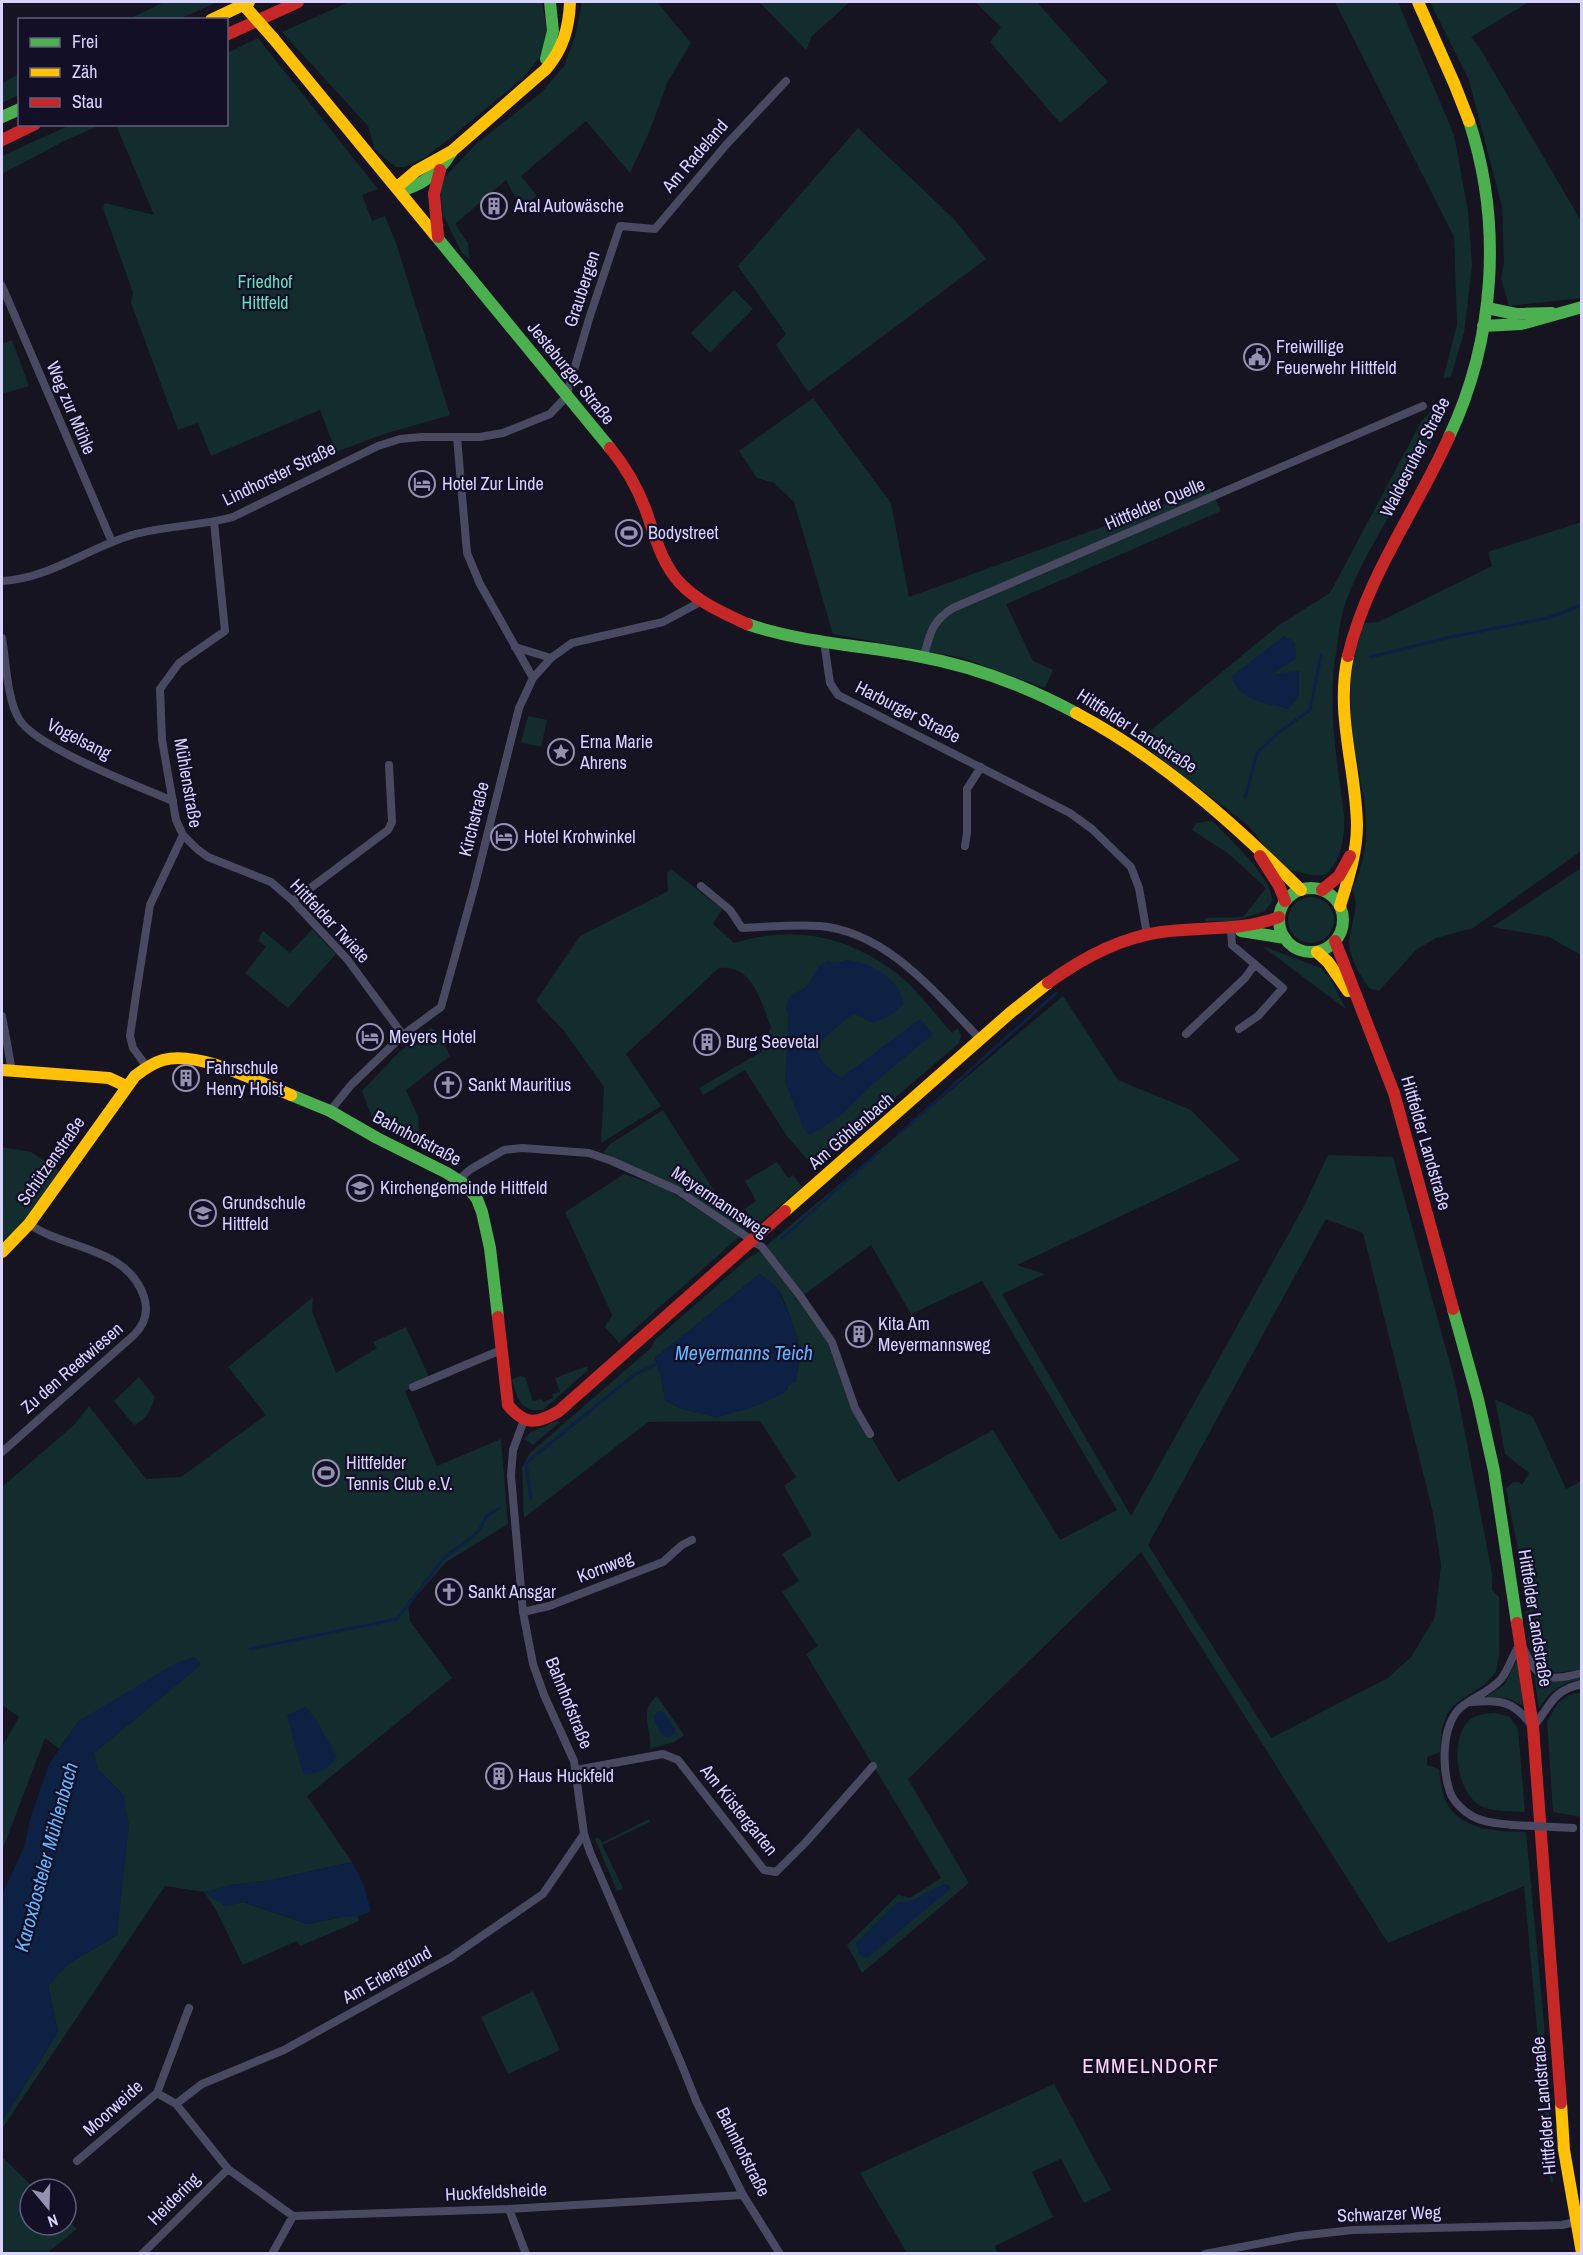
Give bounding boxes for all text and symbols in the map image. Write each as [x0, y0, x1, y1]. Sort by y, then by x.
legend [18, 18, 228, 126]
text: Frei [72, 29, 98, 54]
text: Zäh [72, 59, 97, 84]
text: Stau [72, 89, 102, 114]
street label: Am Radeland [655, 114, 733, 198]
building icon: Aral Autowäsche [479, 191, 509, 221]
place label: Aral Autowäsche [513, 193, 624, 218]
street label: Graubergen [557, 248, 606, 330]
park label: Friedhof Hittfeld [238, 269, 293, 315]
street label: Jesteburger Straße [522, 316, 621, 430]
place label: Freiwillige Feuerwehr Hittfeld [1276, 334, 1397, 380]
public building icon: Freiwillige Feuerwehr Hittfeld [1242, 342, 1272, 372]
street label: Weg zur Mühle [41, 357, 102, 458]
street label: Waldesruher Straße [1374, 393, 1456, 521]
street label: Lindhorster Straße [218, 435, 340, 512]
hotel icon: Hotel Zur Linde [407, 469, 437, 499]
place label: Hotel Zur Linde [442, 471, 544, 496]
street label: Hittfelder Quelle [1101, 471, 1209, 536]
sports icon: Bodystreet [614, 518, 644, 548]
place label: Bodystreet [648, 520, 719, 545]
street label: Harburger Straße [851, 674, 965, 749]
street label: Hittfelder Landstraße [1072, 682, 1202, 779]
street label: Vogelsang [43, 712, 116, 766]
place label: Erna Marie Ahrens [579, 729, 653, 775]
street label: Mühlenstraße [168, 736, 209, 830]
place icon: Erna Marie Ahrens [546, 737, 576, 767]
street label: Kirchstraße [452, 779, 495, 859]
hotel icon: Hotel Krohwinkel [489, 822, 519, 852]
place label: Hotel Krohwinkel [524, 824, 636, 849]
street label: Hittfelder Twiete [285, 873, 376, 968]
hotel icon: Meyers Hotel [355, 1022, 385, 1052]
place label: Meyers Hotel [389, 1024, 476, 1049]
building icon: Burg Seevetal [692, 1027, 722, 1057]
place label: Burg Seevetal [726, 1029, 819, 1054]
place label: Fahrschule Henry Holst [206, 1055, 283, 1101]
building icon: Fahrschule Henry Holst [171, 1063, 201, 1093]
church icon: Sankt Mauritius [433, 1070, 463, 1100]
place label: Sankt Mauritius [468, 1072, 571, 1097]
street label: Hittfelder Landstraße [1395, 1073, 1458, 1213]
street label: Am Göhlenbach [802, 1086, 899, 1175]
street label: Bahnhofstraße [369, 1104, 466, 1171]
street label: Schützenstraße [11, 1111, 90, 1210]
street label: Meyermannsweg [667, 1160, 775, 1244]
school or university icon: Kirchengemeinde Hittfeld [345, 1173, 375, 1203]
place label: Kirchengemeinde Hittfeld [380, 1175, 547, 1200]
place label: Grundschule Hittfeld [222, 1190, 306, 1236]
school or university icon: Grundschule Hittfeld [188, 1198, 218, 1228]
place label: Kita Am Meyermannsweg [878, 1311, 991, 1357]
street label: Zu den Reetwiesen [15, 1316, 128, 1419]
building icon: Kita Am Meyermannsweg [844, 1319, 874, 1349]
water label: Meyermanns Teich [675, 1339, 813, 1366]
place label: Hittfelder Tennis Club e.V. [346, 1450, 453, 1496]
sports icon: Hittfelder Tennis Club e.V. [311, 1458, 341, 1488]
street label: Kornweg [573, 1544, 637, 1589]
street label: Hittfelder Landstraße [1512, 1547, 1559, 1688]
church icon: Sankt Ansgar [434, 1577, 464, 1607]
place label: Sankt Ansgar [468, 1579, 556, 1604]
street label: Bahnhofstraße [540, 1653, 599, 1752]
street label: Am Küstergarten [694, 1758, 784, 1861]
water label: Karoxbosteler Mühlenbach [7, 1759, 84, 1955]
building icon: Haus Huckfeld [484, 1761, 514, 1791]
place label: Haus Huckfeld [518, 1763, 614, 1788]
street label: Am Erlengrund [337, 1940, 436, 2010]
street label: Hittfelder Landstraße [1525, 2036, 1562, 2176]
district label: EMMELNDORF [1082, 2051, 1220, 2080]
street label: Moorweide [77, 2074, 148, 2141]
street label: Bahnhofstraße [710, 2103, 777, 2201]
street label: Heidering [142, 2166, 206, 2230]
street label: Huckfeldsheide [445, 2176, 547, 2207]
north arrow [18, 2177, 78, 2237]
street label: Schwarzer Weg [1337, 2199, 1442, 2228]
text: N [45, 2209, 61, 2233]

